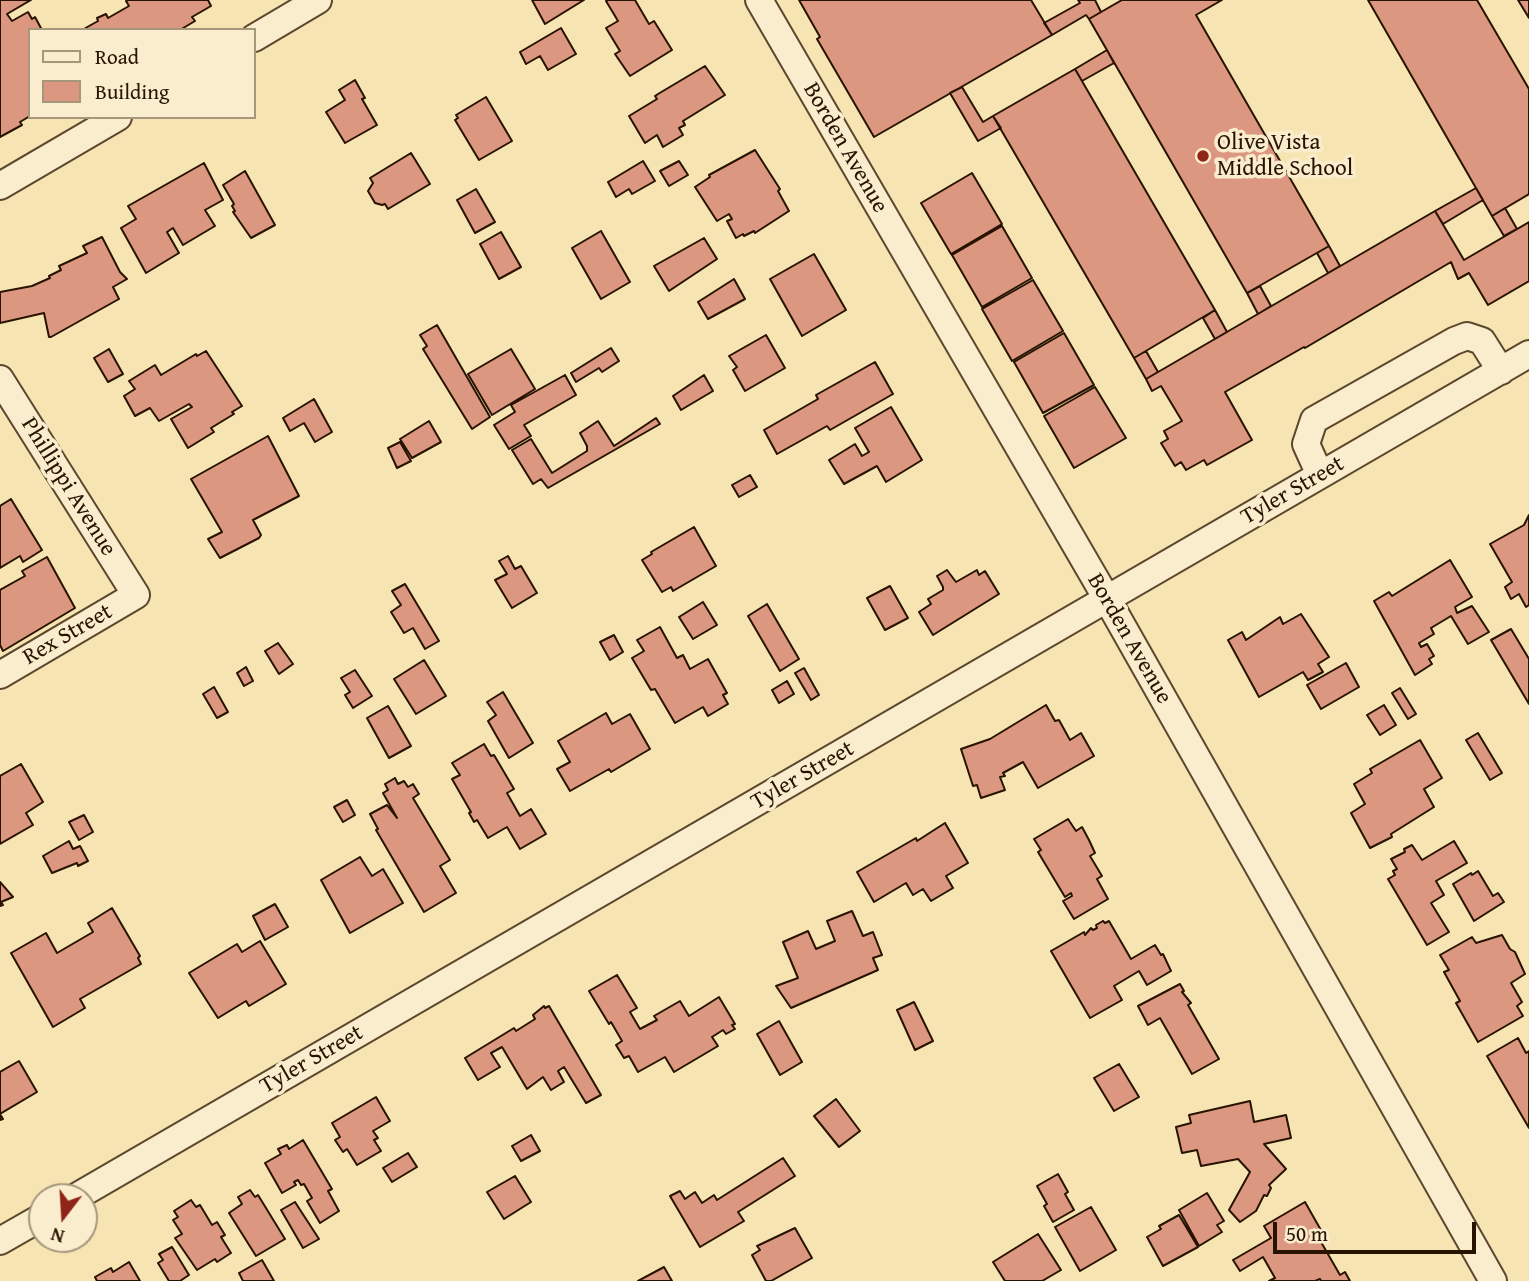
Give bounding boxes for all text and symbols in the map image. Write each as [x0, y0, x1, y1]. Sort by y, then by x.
legend [28, 28, 256, 119]
text: Road [95, 41, 139, 72]
text: Building [95, 76, 169, 107]
street label: Borden Avenue [797, 78, 893, 218]
place label: Olive Vista Middle School [1217, 129, 1353, 183]
marker: Olive Vista Middle School [1195, 148, 1211, 164]
street label: Phillippi Avenue [14, 413, 122, 561]
street label: Tyler Street [1237, 450, 1349, 532]
street label: Borden Avenue [1081, 569, 1177, 709]
street label: Rex Street [18, 598, 118, 672]
street label: Tyler Street [747, 735, 859, 817]
street label: Tyler Street [256, 1019, 368, 1101]
north arrow [28, 1183, 98, 1253]
scale bar [1277, 1208, 1480, 1252]
text: 50 m [1286, 1218, 1328, 1249]
text: N [47, 1221, 68, 1251]

